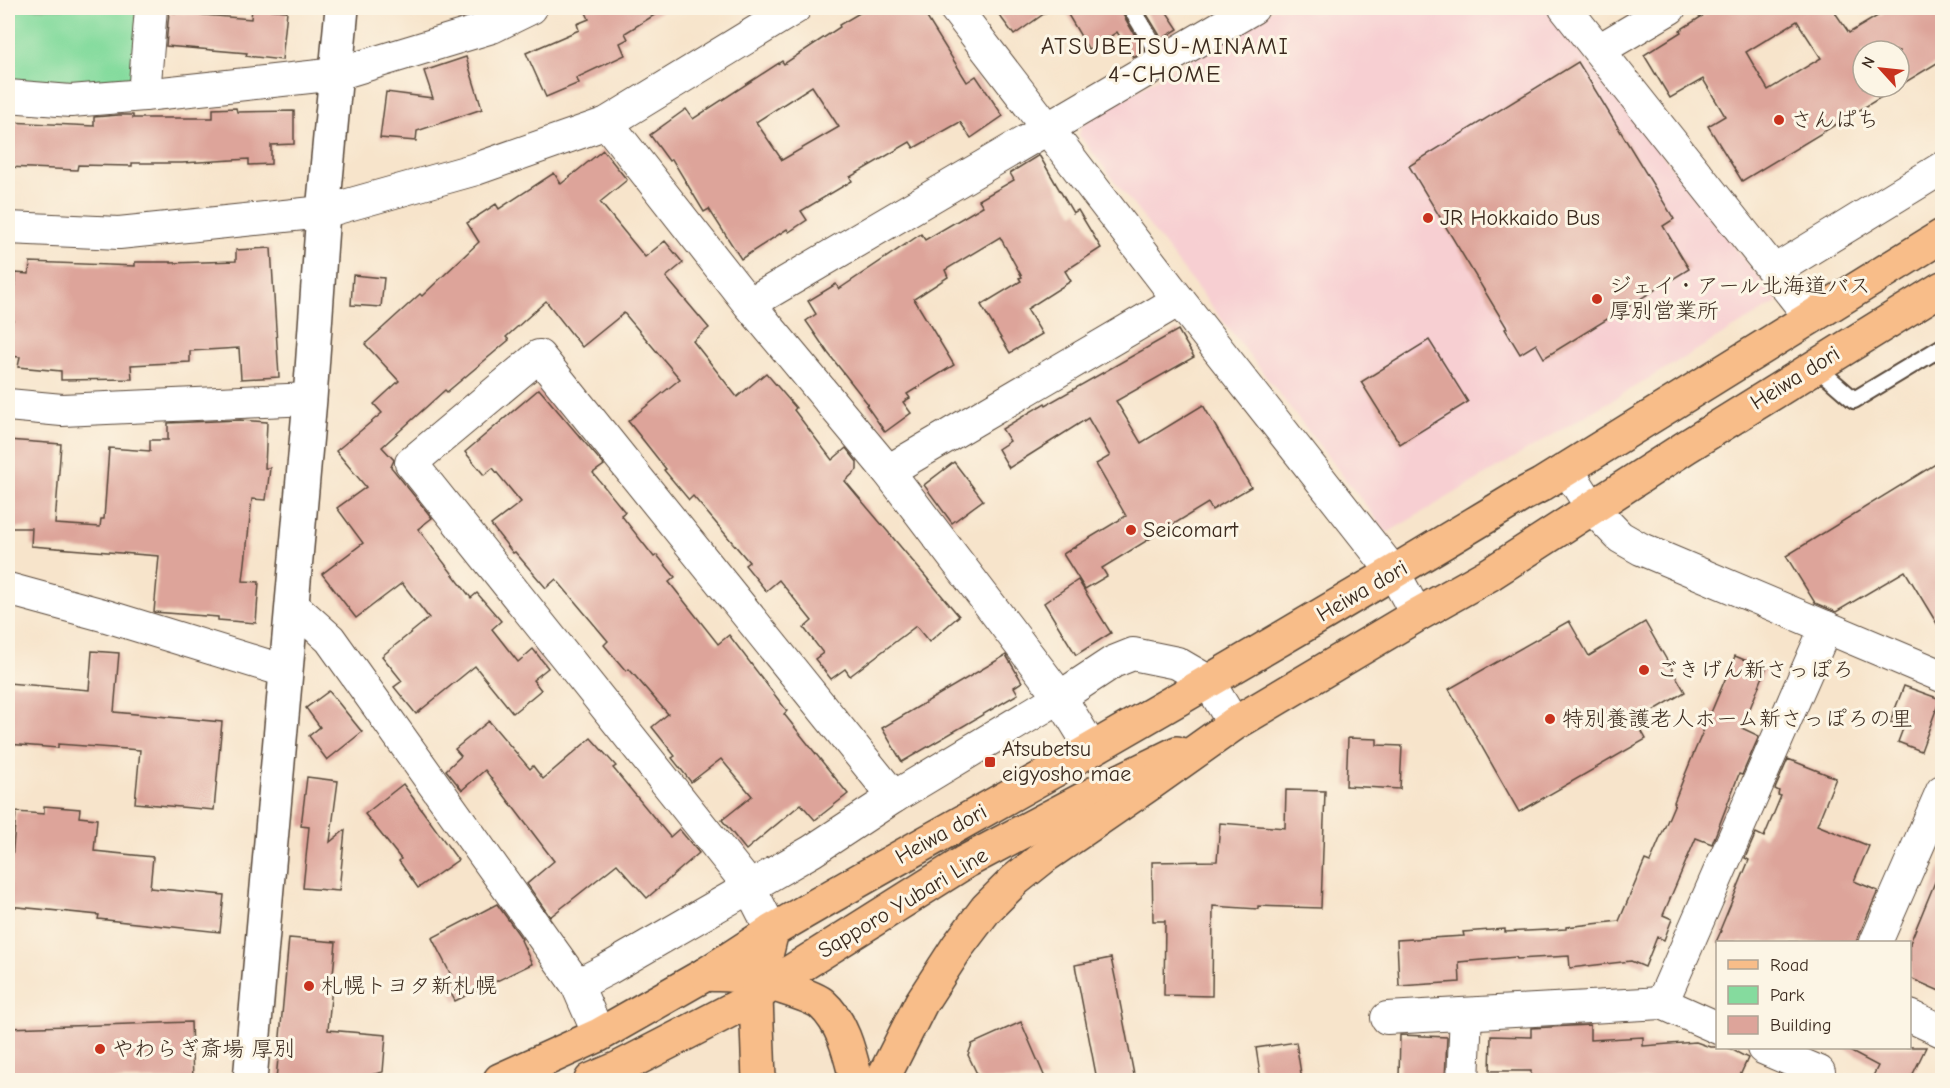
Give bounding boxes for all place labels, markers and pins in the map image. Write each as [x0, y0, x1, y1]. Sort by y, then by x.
place label: さんぱち [1791, 107, 1879, 133]
marker: さんぱち [1772, 113, 1786, 127]
place label: JR Hokkaido Bus [1440, 205, 1600, 231]
marker: JR Hokkaido Bus [1421, 211, 1435, 225]
place label: ジェイ・アール北海道バス 厚別営業所 [1609, 273, 1871, 324]
marker: ジェイ・アール北海道バス 厚別営業所 [1590, 292, 1604, 306]
place label: Seicomart [1143, 517, 1239, 543]
marker: Seicomart [1124, 523, 1138, 537]
place label: ごきげん新さっぽろ [1656, 657, 1854, 683]
marker: ごきげん新さっぽろ [1637, 663, 1651, 677]
place label: 特別養護老人ホーム新さっぽろの里 [1562, 706, 1913, 732]
marker: 特別養護老人ホーム新さっぽろの里 [1543, 712, 1557, 726]
place label: Atsubetsu eigyosho mae [1002, 736, 1131, 787]
marker: Atsubetsu eigyosho mae [983, 755, 997, 769]
place label: 札幌トヨタ新札幌 [321, 973, 497, 999]
marker: 札幌トヨタ新札幌 [302, 979, 316, 993]
place label: やわらぎ斎場 厚別 [112, 1036, 295, 1062]
marker: やわらぎ斎場 厚別 [93, 1042, 107, 1056]

